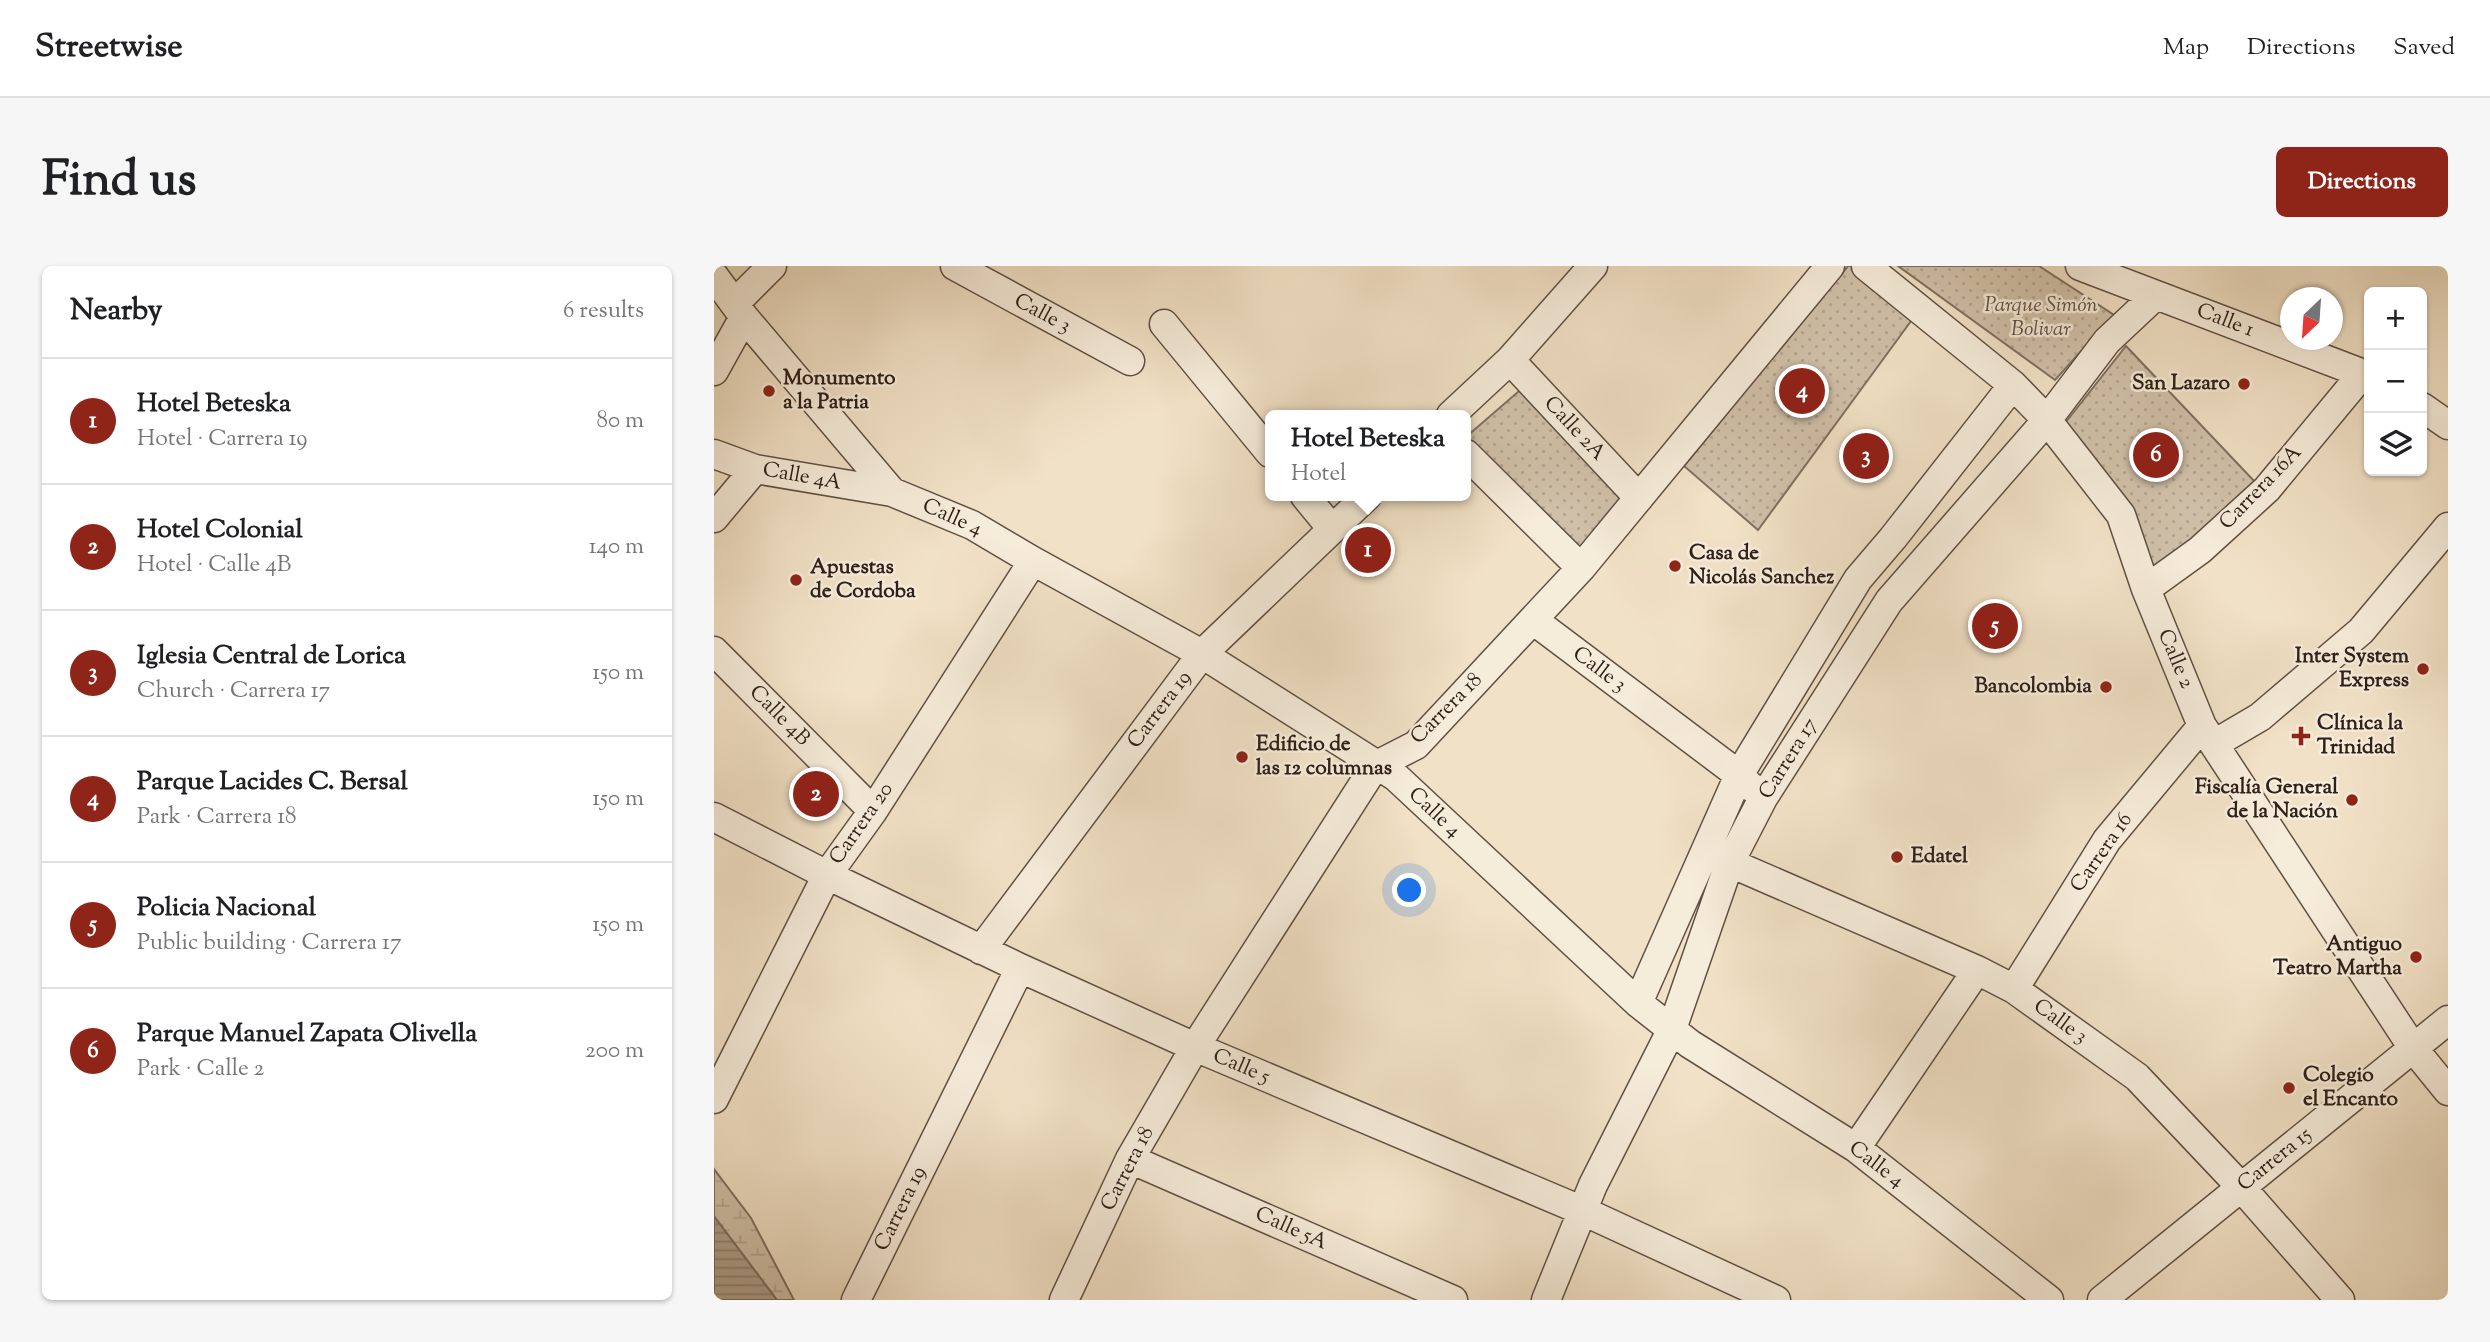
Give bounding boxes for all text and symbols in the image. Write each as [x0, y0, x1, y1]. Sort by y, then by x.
text: Streetwise [35, 24, 183, 72]
text: Map [2163, 31, 2209, 65]
text: Directions [2247, 31, 2355, 65]
text: Saved [2393, 31, 2455, 65]
text: Find us [42, 147, 196, 217]
button: Directions [2276, 147, 2448, 217]
street label: Calle 3 [1008, 287, 1076, 341]
north arrow [2280, 287, 2343, 350]
map controls [2364, 287, 2427, 476]
button: + [2364, 287, 2427, 350]
text: Nearby [70, 290, 162, 333]
park label: Parque Simón Bolivar [1984, 291, 2098, 345]
text: 6 results [563, 295, 644, 328]
street label: Calle 1 [2192, 296, 2258, 346]
button: − [2364, 350, 2427, 413]
place label: Monumento a la Patria [783, 364, 896, 418]
pin: 4 [1779, 365, 1825, 417]
place label: San Lazaro [2132, 369, 2230, 399]
marker: San Lazaro [2236, 376, 2252, 392]
marker: Monumento a la Patria [761, 383, 777, 399]
text: Hotel Beteska [137, 386, 291, 423]
street label: Calle 2A [1536, 390, 1612, 468]
text: 1 [89, 405, 97, 438]
text: 80 m [596, 405, 644, 438]
popup [1265, 410, 1471, 501]
button: layers [2364, 413, 2427, 476]
text: Hotel Beteska [1291, 421, 1445, 458]
text: Hotel · Carrera 19 [137, 423, 308, 456]
pin: 6 [2133, 429, 2179, 481]
pin: 3 [1843, 430, 1889, 482]
street label: Carrera 16A [2213, 439, 2309, 537]
street label: Calle 4A [760, 455, 844, 499]
text: Hotel [1291, 458, 1347, 491]
street label: Calle 4 [917, 492, 987, 544]
text: Hotel Colonial [137, 512, 303, 549]
pin: 1 [1345, 524, 1391, 576]
text: 2 [88, 531, 98, 564]
text: 140 m [589, 531, 644, 564]
place label: Casa de Nicolás Sanchez [1689, 539, 1834, 593]
text: Hotel · Calle 4B [137, 549, 291, 582]
place label: Apuestas de Cordoba [810, 553, 916, 607]
marker: Casa de Nicolás Sanchez [1667, 558, 1683, 574]
marker: Apuestas de Cordoba [788, 572, 804, 588]
pin: 5 [1972, 600, 2018, 652]
street label: Calle 2 [2149, 625, 2201, 694]
text: Iglesia Central de Lorica [137, 638, 406, 675]
street label: Calle 3 [1566, 640, 1632, 700]
place label: Inter System Express [2295, 642, 2410, 696]
text: 3 [88, 657, 98, 690]
text: 150 m [592, 657, 644, 690]
marker: Inter System Express [2415, 661, 2431, 677]
street label: Carrera 19 [1121, 665, 1199, 755]
street label: Carrera 18 [1404, 666, 1490, 752]
place label: Bancolombia [1975, 672, 2092, 702]
text: Church · Carrera 17 [137, 675, 330, 708]
street label: Calle 4B [742, 679, 816, 753]
marker: Bancolombia [2098, 679, 2114, 695]
place label: Clínica la Trinidad [2317, 709, 2404, 763]
street label: Carrera 17 [1752, 712, 1826, 806]
marker: Clínica la Trinidad [2291, 726, 2311, 746]
place label: Edificio de las 12 columnas [1256, 730, 1392, 784]
marker: Edificio de las 12 columnas [1234, 749, 1250, 765]
text: Parque Lacides C. Bersal [137, 764, 408, 801]
pin: 2 [793, 768, 839, 820]
place label: Fiscalía General de la Nación [2195, 773, 2339, 827]
street label: Carrera 20 [823, 777, 901, 871]
street label: Calle 4 [1401, 781, 1467, 845]
text: 4 [87, 783, 99, 816]
text: 150 m [592, 783, 644, 816]
marker: Fiscalía General de la Nación [2344, 792, 2360, 808]
text: Park · Carrera 18 [137, 801, 296, 834]
street label: Carrera 16 [2064, 807, 2140, 899]
place label: Edatel [1911, 842, 1968, 872]
marker: Edatel [1889, 849, 1905, 865]
your location [1392, 873, 1426, 907]
text: Policia Nacional [137, 890, 316, 927]
text: 5 [89, 909, 97, 942]
text: 150 m [592, 909, 644, 942]
text: Public building · Carrera 17 [137, 927, 401, 960]
place label: Antiguo Teatro Martha [2273, 930, 2403, 984]
marker: Antiguo Teatro Martha [2408, 949, 2424, 965]
street label: Calle 3 [2027, 992, 2093, 1052]
text: Parque Manuel Zapata Olivella [137, 1016, 477, 1053]
text: 6 [87, 1035, 99, 1068]
text: 200 m [585, 1035, 644, 1068]
street label: Calle 5 [1208, 1042, 1274, 1092]
text: Park · Calle 2 [137, 1053, 264, 1086]
place label: Colegio el Encanto [2303, 1061, 2398, 1115]
marker: Colegio el Encanto [2281, 1080, 2297, 1096]
street label: Carrera 15 [2231, 1121, 2319, 1199]
street label: Carrera 18 [1094, 1122, 1162, 1216]
street label: Calle 4 [1842, 1134, 1910, 1196]
street label: Carrera 19 [868, 1162, 934, 1256]
street label: Calle 5A [1250, 1200, 1332, 1258]

